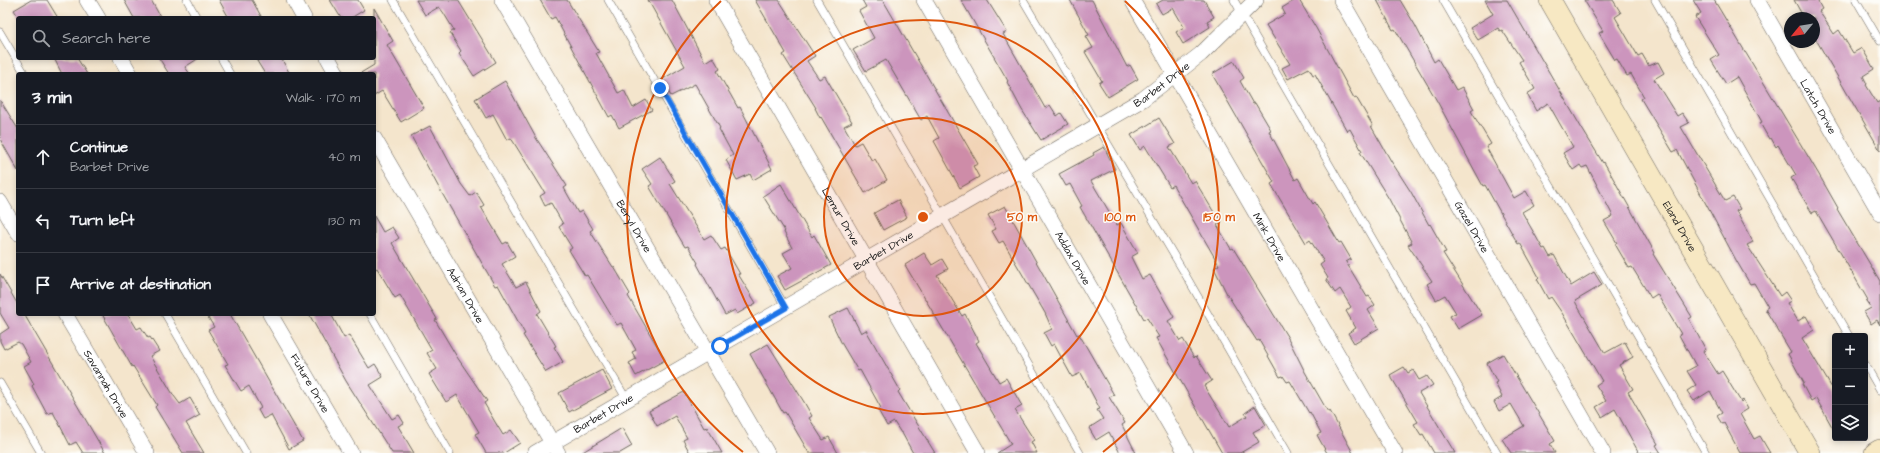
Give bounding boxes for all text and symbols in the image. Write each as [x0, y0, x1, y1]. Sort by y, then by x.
north arrow [1784, 12, 1820, 48]
search box [16, 16, 376, 60]
icon: search [30, 27, 52, 49]
text: Search here [62, 28, 151, 49]
street label: Barbet Drive [1131, 59, 1193, 111]
street label: Latch Drive [1796, 77, 1840, 137]
route end [651, 79, 669, 97]
text: 3 min [32, 86, 72, 110]
text: Walk · 170 m [286, 89, 360, 107]
text: Continue [70, 137, 128, 158]
icon: ahead [32, 146, 54, 168]
text: 40 m [328, 148, 360, 166]
text: Barbet Drive [70, 158, 149, 176]
street label: Lemur Drive [818, 185, 863, 248]
street label: Beryl Drive [613, 197, 655, 256]
street label: Gazel Drive [1451, 198, 1493, 256]
street label: Eland Drive [1659, 199, 1700, 255]
text: 50 m [1007, 209, 1038, 226]
text: 100 m [1105, 209, 1136, 226]
text: 150 m [1203, 209, 1236, 226]
icon: left [32, 210, 54, 232]
text: Turn left [70, 210, 134, 231]
centre of rings [916, 210, 930, 224]
street label: Mink Drive [1249, 210, 1289, 264]
text: 130 m [328, 212, 360, 230]
street label: Barbet Drive [851, 227, 916, 274]
street label: Addax Drive [1051, 228, 1094, 288]
street label: Adrian Drive [443, 265, 488, 326]
icon: arrive [32, 274, 54, 296]
text: Arrive at destination [70, 274, 211, 295]
map controls [1832, 333, 1868, 441]
button: + [1832, 333, 1868, 369]
route start [711, 337, 729, 355]
street label: Savannah Drive [80, 347, 132, 421]
street label: Future Drive [287, 351, 333, 416]
button: − [1832, 369, 1868, 405]
street label: Barbet Drive [571, 390, 636, 437]
button: layers [1832, 405, 1868, 441]

